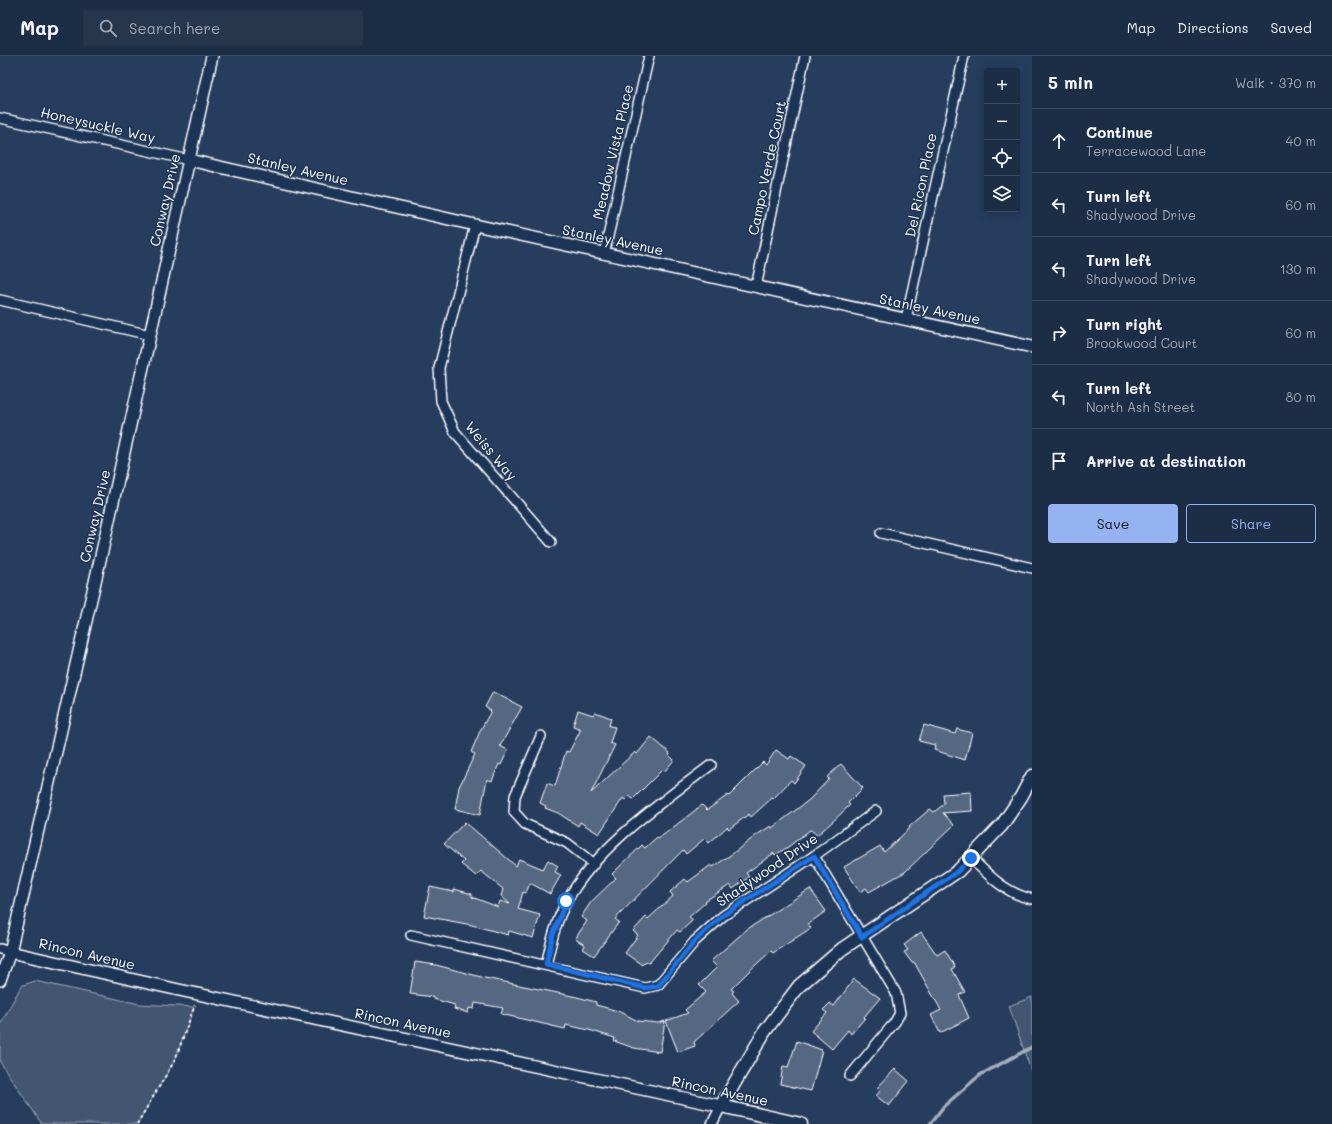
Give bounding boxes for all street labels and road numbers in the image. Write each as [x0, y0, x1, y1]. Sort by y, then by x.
street label: Meadow Vista Place [588, 82, 637, 221]
street label: Campo Verde Court [743, 99, 790, 237]
street label: Honeysuckle Way [39, 102, 157, 147]
street label: Del Ricon Place [900, 131, 941, 239]
street label: Stanley Avenue [246, 148, 350, 189]
street label: Conway Drive [145, 152, 184, 248]
street label: Stanley Avenue [561, 220, 665, 260]
street label: Stanley Avenue [878, 289, 982, 329]
street label: Weiss Way [461, 417, 522, 484]
street label: Conway Drive [75, 468, 114, 564]
street label: Shadywood Drive [712, 829, 821, 911]
street label: Rincon Avenue [37, 933, 137, 974]
street label: Rincon Avenue [353, 1003, 453, 1042]
street label: Rincon Avenue [670, 1071, 770, 1110]

